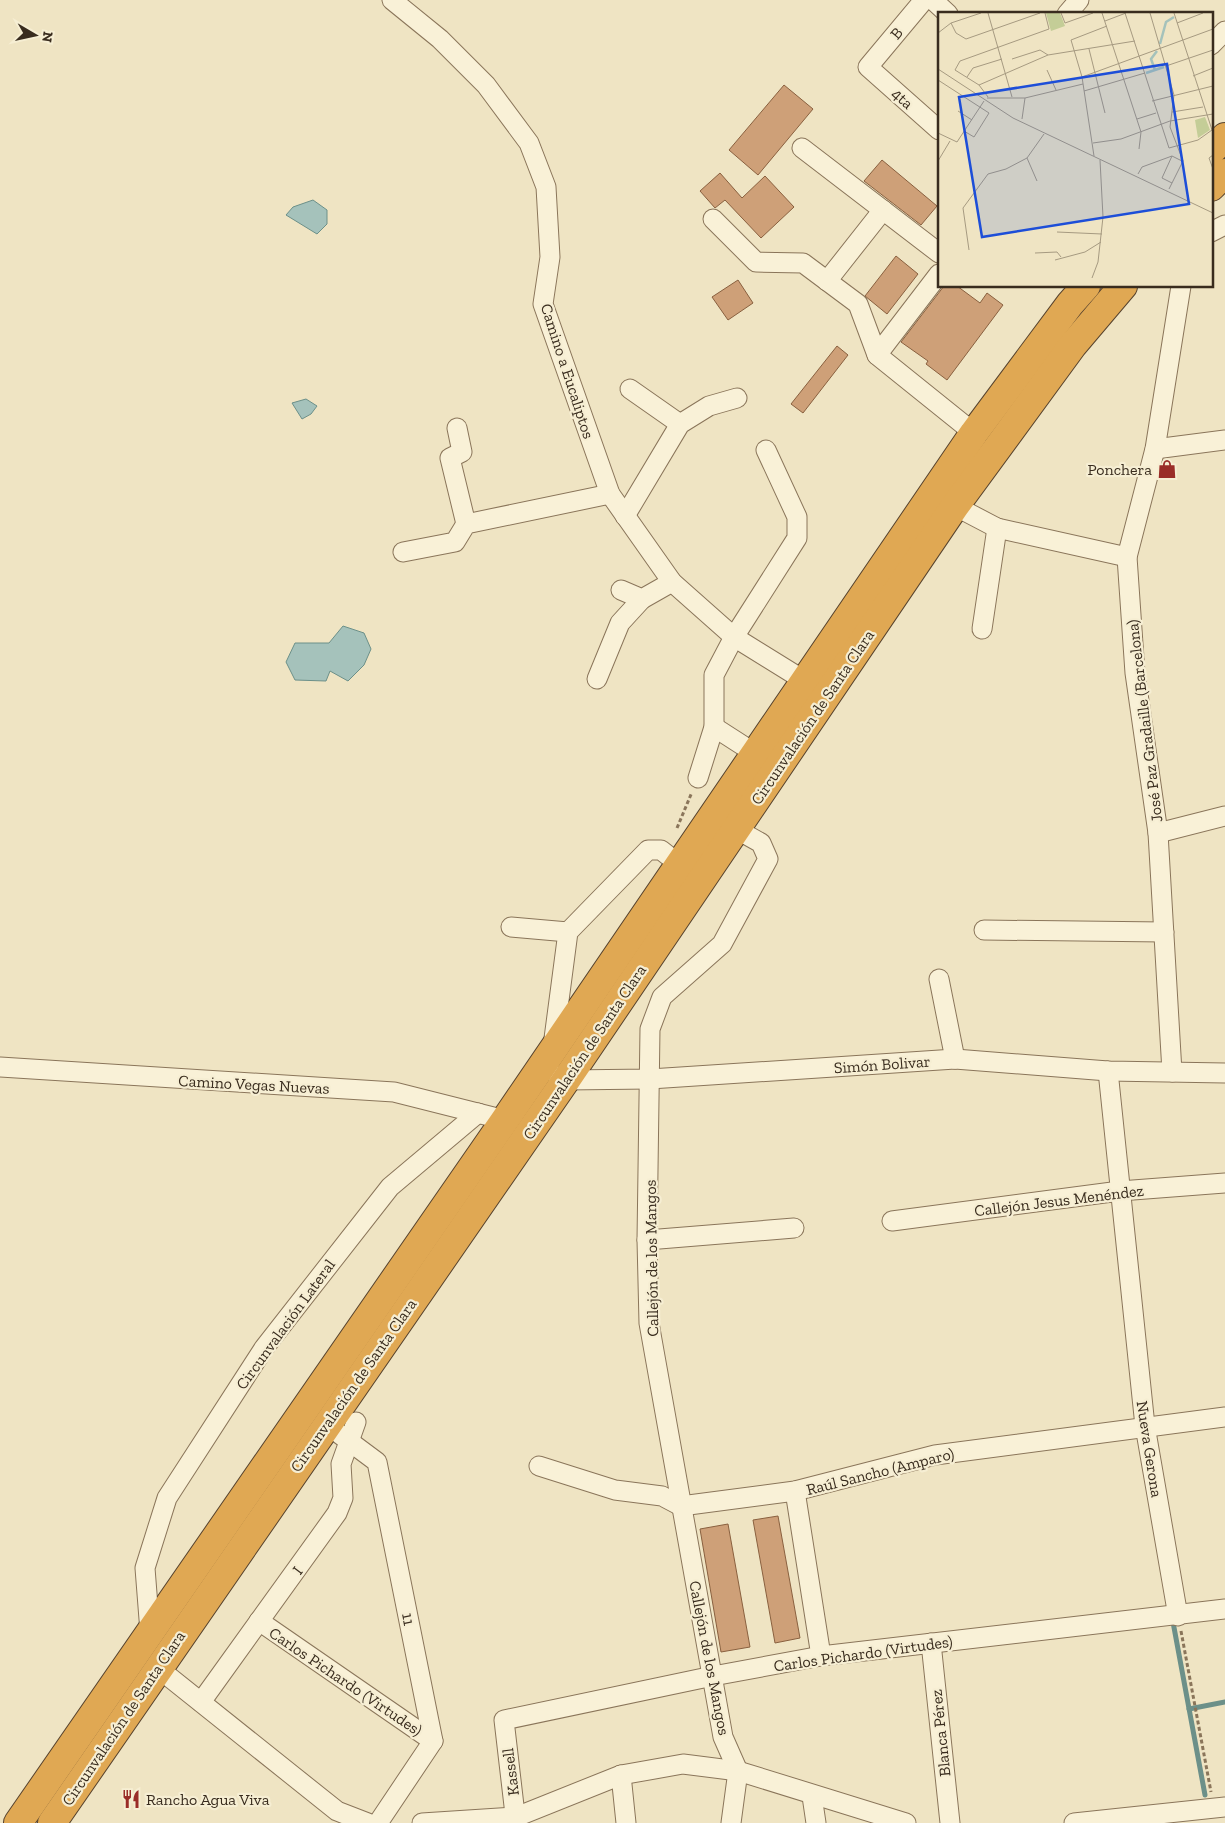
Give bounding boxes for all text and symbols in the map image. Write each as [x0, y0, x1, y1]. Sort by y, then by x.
north arrow [10, 10, 60, 60]
inset map [938, 12, 1212, 288]
street label: B [886, 23, 907, 43]
text: N [38, 30, 57, 44]
street label: 4ta [888, 84, 918, 113]
street label: Camino a Eucaliptos [537, 301, 598, 441]
shop icon: Ponchera [1156, 458, 1178, 480]
place label: Ponchera [1087, 460, 1152, 479]
street label: José Paz Gradaille (Barcelona) [1123, 619, 1166, 823]
street label: Circunvalación de Santa Clara [747, 626, 878, 808]
street label: Circunvalación de Santa Clara [519, 961, 650, 1143]
street label: Simón Bolivar [833, 1052, 931, 1077]
street label: Camino Vegas Nuevas [178, 1071, 330, 1098]
street label: Callejón de los Mangos [641, 1179, 662, 1337]
street label: Callejón Jesus Menéndez [973, 1181, 1145, 1220]
street label: Circunvalación Lateral [232, 1256, 339, 1393]
street label: Circunvalación de Santa Clara [286, 1295, 421, 1475]
street label: Nueva Gerona [1132, 1399, 1167, 1499]
street label: Raúl Sancho (Amparo) [804, 1444, 956, 1499]
street label: I [288, 1563, 307, 1578]
street label: Callejón de los Mangos [685, 1579, 734, 1737]
street label: 11 [398, 1611, 419, 1627]
street label: Carlos Pichardo (Virtudes) [266, 1623, 426, 1740]
street label: Circunvalación de Santa Clara [58, 1627, 189, 1809]
street label: Carlos Pichardo (Virtudes) [772, 1632, 954, 1675]
street label: Blanca Pérez [926, 1688, 955, 1777]
street label: Kassell [498, 1747, 523, 1797]
restaurant icon: Rancho Agua Viva [120, 1788, 142, 1810]
place label: Rancho Agua Viva [146, 1790, 270, 1809]

